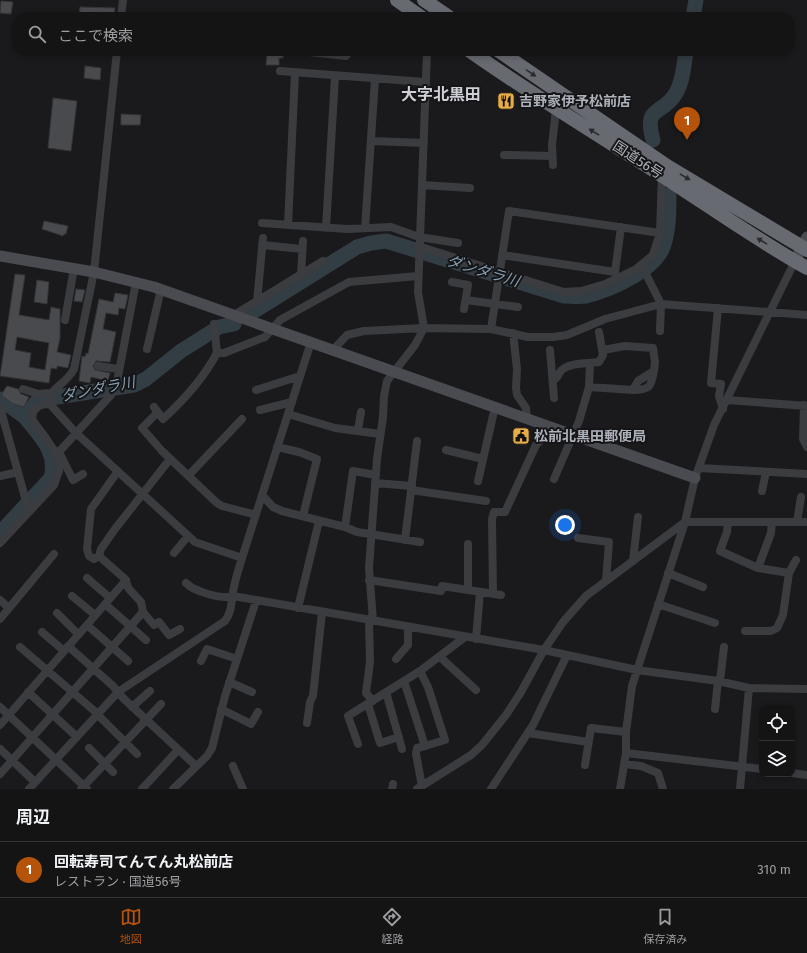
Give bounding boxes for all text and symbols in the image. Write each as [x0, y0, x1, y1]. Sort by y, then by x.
search box [12, 12, 795, 56]
icon: search [26, 23, 48, 45]
text: ここで検索 [58, 27, 133, 45]
one-way arrow [526, 69, 536, 77]
district label: 大字北黒田 [401, 85, 481, 104]
restaurant icon: 吉野家伊予松前店 [496, 91, 516, 111]
place label: 吉野家伊予松前店 [519, 93, 631, 110]
pin: 1 [674, 107, 700, 140]
one-way arrow [589, 128, 599, 136]
street label: 国道56号 [610, 137, 666, 183]
one-way arrow [679, 173, 691, 180]
one-way arrow [756, 238, 768, 245]
water label: ダンダラ川 [444, 251, 523, 291]
water label: ダンダラ川 [59, 373, 138, 405]
public building icon: 松前北黒田郵便局 [511, 426, 531, 446]
place label: 松前北黒田郵便局 [534, 428, 646, 445]
your location [555, 515, 575, 535]
map controls [759, 705, 795, 777]
button: locate [759, 705, 795, 741]
button: layers [759, 741, 795, 777]
text: 周辺 [16, 807, 50, 828]
text: 回転寿司てんてん丸松前店 [54, 853, 233, 871]
text: 1 [26, 862, 32, 877]
text: 310 m [757, 862, 791, 877]
text: レストラン · 国道56号 [54, 874, 181, 889]
tab: 地図 [120, 906, 142, 946]
tab: 経路 [381, 906, 403, 946]
tab: 保存済み [643, 906, 687, 946]

